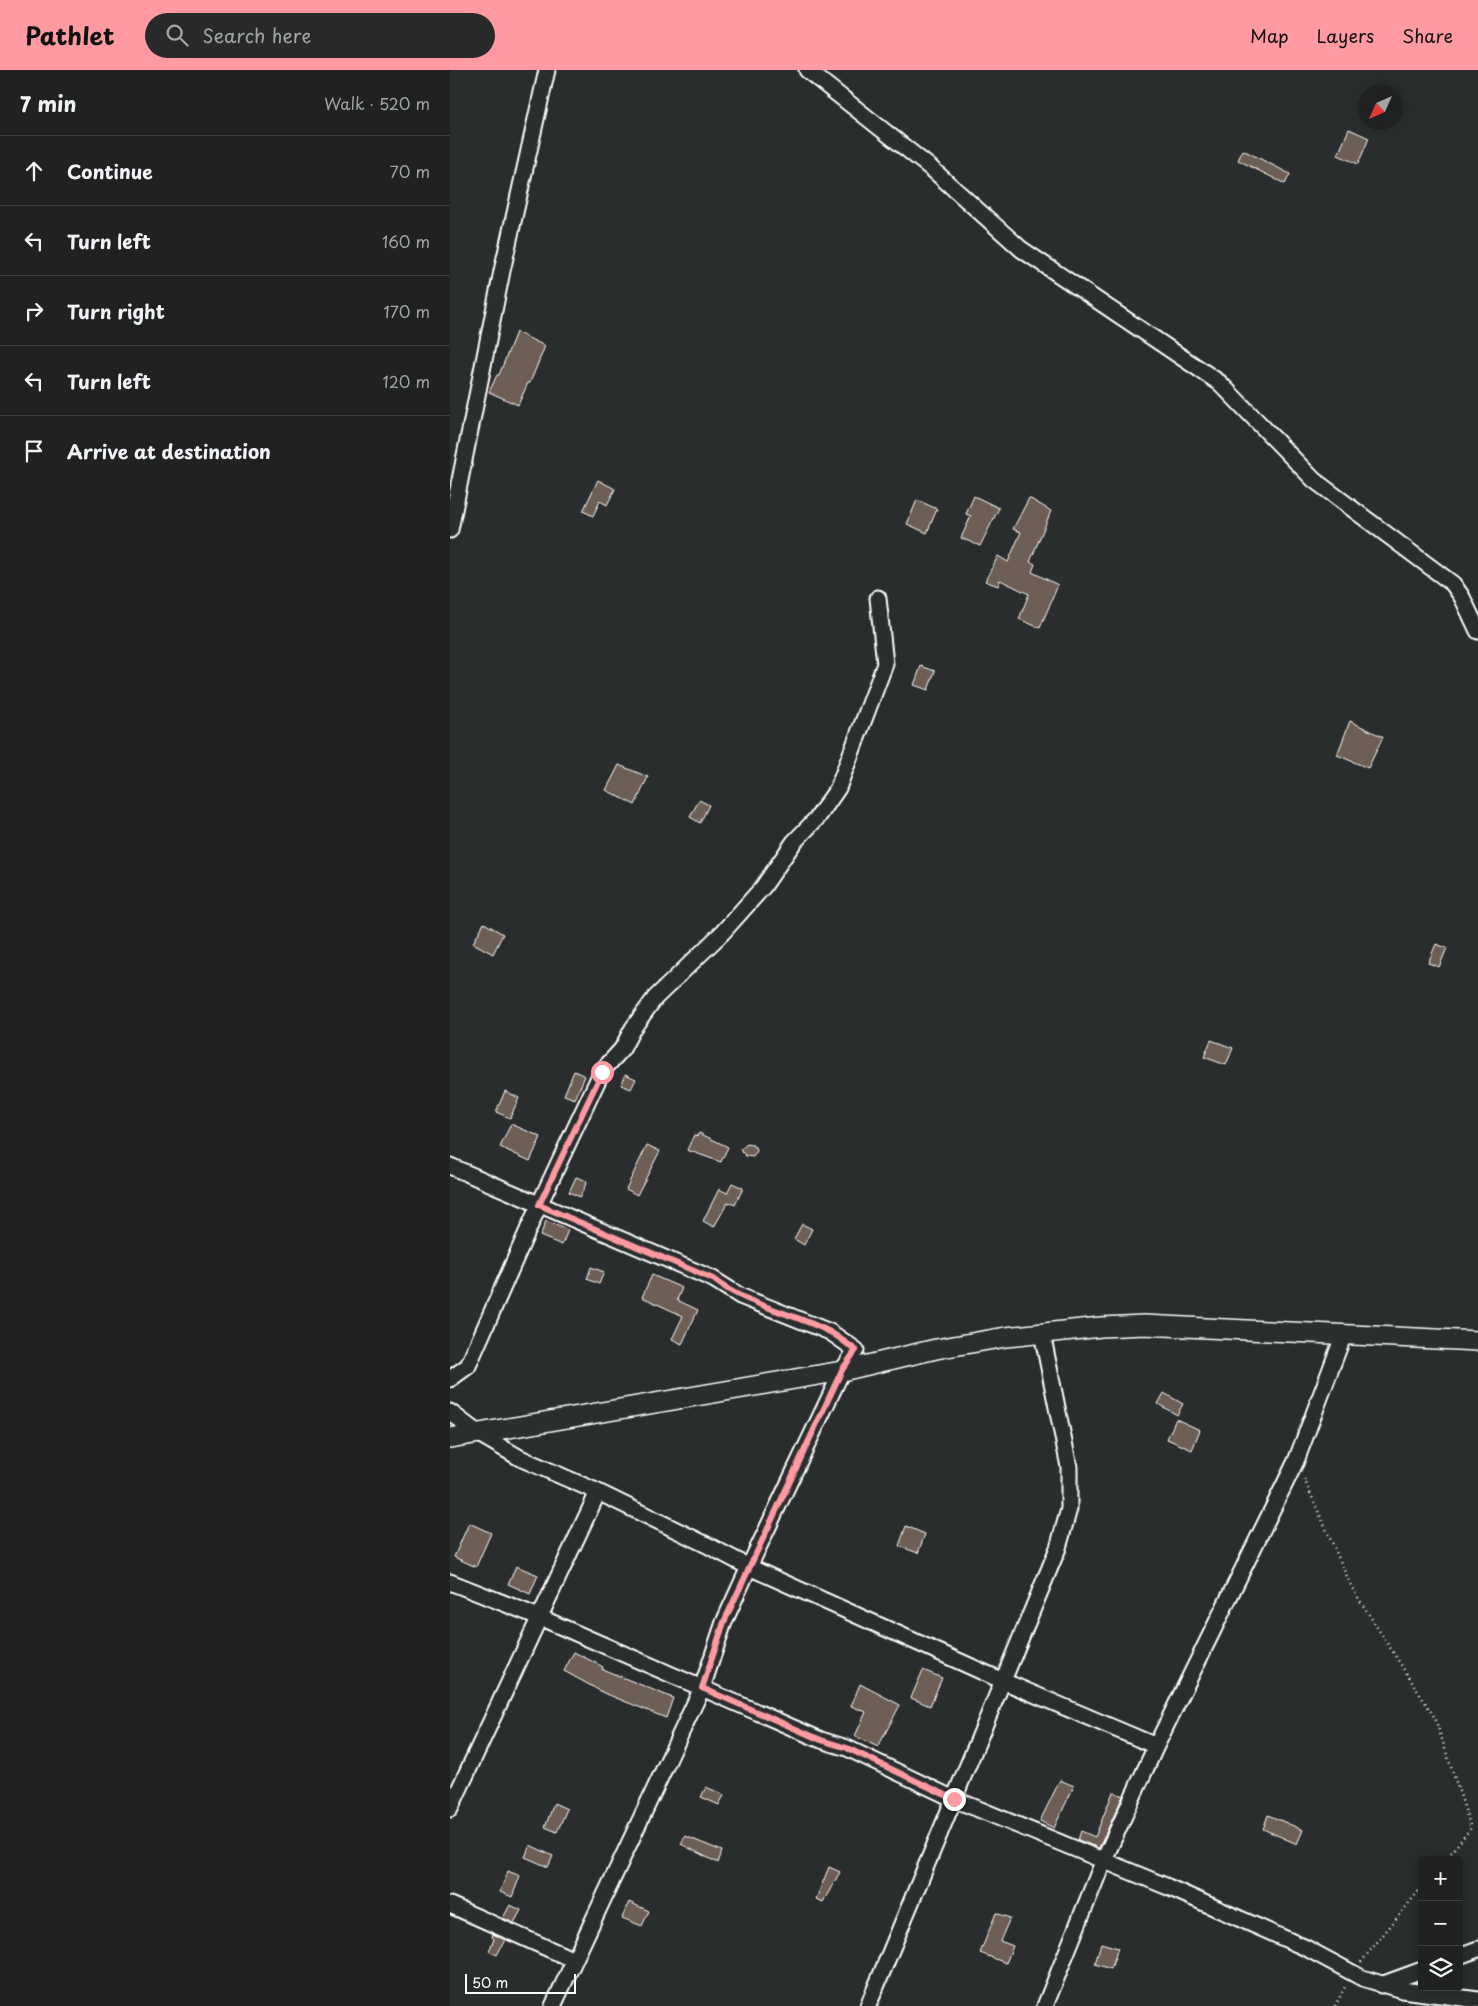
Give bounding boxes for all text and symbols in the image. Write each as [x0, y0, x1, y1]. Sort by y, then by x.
search box [145, 13, 495, 58]
text: Pathlet [25, 17, 115, 53]
icon: search [163, 21, 191, 49]
text: Search here [203, 21, 311, 49]
text: Map [1250, 22, 1289, 49]
text: Layers [1317, 22, 1374, 49]
text: Share [1402, 22, 1453, 49]
north arrow [1358, 85, 1403, 130]
text: 7 min [20, 87, 76, 119]
text: Walk · 520 m [324, 91, 430, 115]
icon: ahead [20, 157, 48, 185]
text: Continue [67, 157, 153, 185]
text: 70 m [390, 159, 430, 183]
icon: left [20, 227, 48, 255]
text: Turn left [67, 227, 151, 255]
text: 160 m [382, 229, 430, 253]
icon: right [20, 297, 48, 325]
text: Turn right [67, 297, 165, 325]
text: 170 m [384, 299, 430, 323]
icon: left [20, 367, 48, 395]
text: Turn left [67, 367, 151, 395]
text: 120 m [383, 369, 430, 393]
icon: arrive [20, 437, 48, 465]
text: Arrive at destination [67, 437, 271, 465]
route start [591, 1061, 614, 1084]
route end [943, 1788, 966, 1811]
map controls [1418, 1856, 1463, 1991]
button: + [1418, 1856, 1463, 1901]
button: − [1418, 1901, 1463, 1946]
button: layers [1418, 1946, 1463, 1991]
scale bar [465, 1971, 576, 1994]
text: 50 m [472, 1972, 508, 1993]

